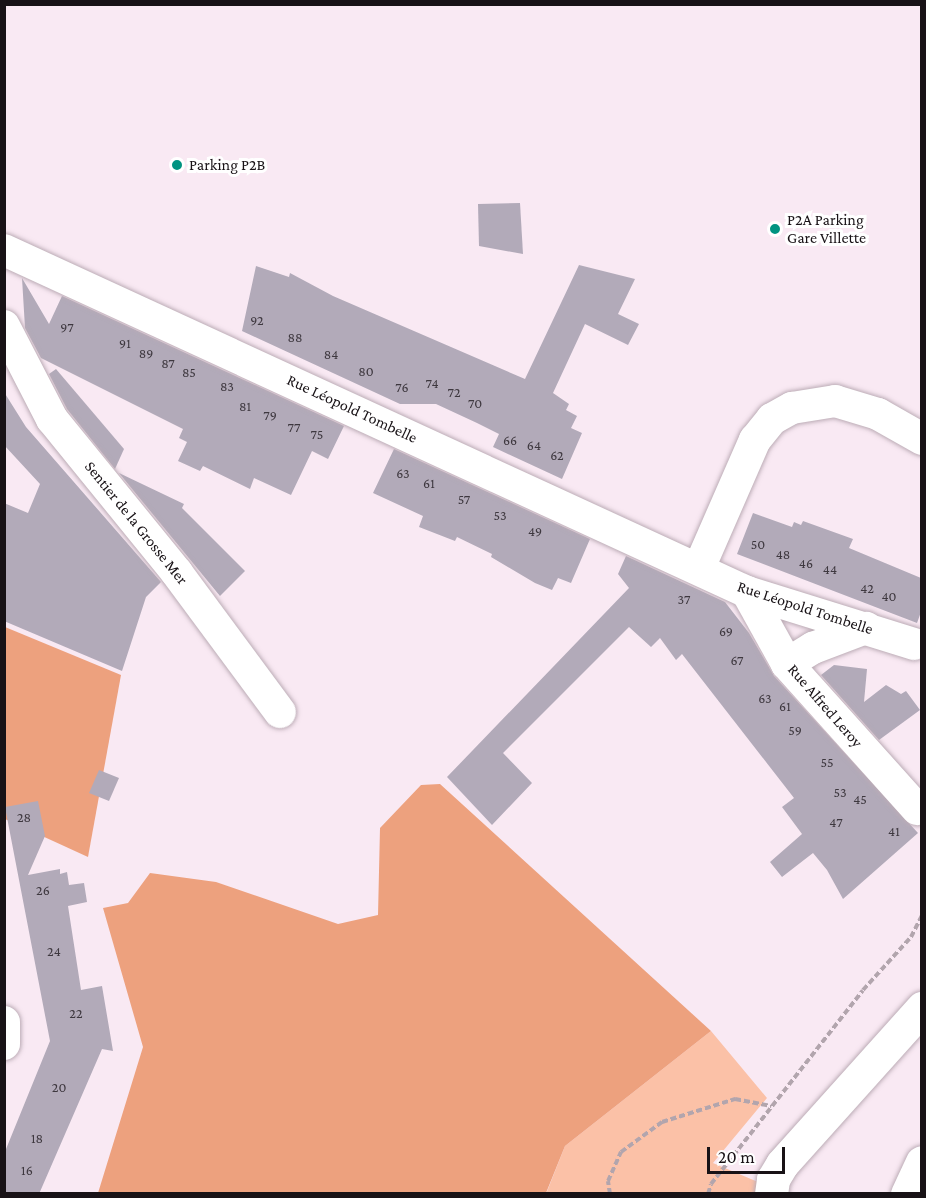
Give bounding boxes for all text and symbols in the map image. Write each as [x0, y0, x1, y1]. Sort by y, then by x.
place label: Parking P2B [189, 155, 265, 175]
marker: Parking P2B [170, 158, 184, 172]
place label: P2A Parking Gare Villette [787, 210, 866, 248]
marker: P2A Parking Gare Villette [768, 222, 782, 236]
house number: 92 [250, 312, 264, 328]
house number: 97 [60, 319, 74, 335]
house number: 88 [287, 329, 303, 345]
house number: 91 [119, 335, 131, 351]
house number: 89 [139, 345, 153, 361]
house number: 84 [324, 346, 338, 362]
house number: 87 [161, 355, 175, 371]
house number: 80 [358, 363, 374, 379]
house number: 85 [182, 364, 196, 380]
street label: Rue Léopold Tombelle [284, 370, 420, 448]
house number: 74 [425, 375, 439, 391]
house number: 83 [220, 378, 234, 394]
house number: 76 [395, 379, 409, 395]
house number: 72 [447, 384, 461, 400]
house number: 70 [468, 395, 482, 411]
house number: 81 [239, 398, 251, 414]
house number: 79 [263, 407, 277, 423]
house number: 77 [288, 419, 300, 435]
house number: 75 [311, 426, 323, 442]
house number: 66 [503, 432, 517, 448]
house number: 64 [527, 437, 541, 453]
house number: 62 [550, 447, 564, 463]
street label: Sentier de la Grosse Mer [80, 457, 192, 589]
house number: 63 [396, 465, 410, 481]
house number: 61 [423, 475, 435, 491]
house number: 57 [458, 491, 470, 507]
house number: 53 [493, 507, 507, 523]
house number: 49 [528, 523, 542, 539]
house number: 50 [751, 536, 765, 552]
house number: 48 [776, 546, 790, 562]
house number: 46 [799, 555, 813, 571]
house number: 44 [823, 561, 837, 577]
street label: Rue Léopold Tombelle [735, 577, 875, 639]
house number: 42 [860, 580, 874, 596]
house number: 40 [881, 588, 897, 604]
house number: 37 [678, 591, 690, 607]
house number: 69 [719, 623, 733, 639]
house number: 67 [730, 652, 744, 668]
street label: Rue Alfred Leroy [783, 660, 867, 752]
house number: 63 [758, 690, 772, 706]
house number: 61 [779, 698, 791, 714]
house number: 59 [788, 722, 802, 738]
house number: 55 [820, 754, 834, 770]
house number: 53 [833, 784, 847, 800]
house number: 45 [853, 791, 867, 807]
house number: 28 [17, 809, 31, 825]
house number: 47 [829, 814, 843, 830]
house number: 41 [888, 823, 900, 839]
house number: 26 [36, 882, 50, 898]
house number: 24 [47, 943, 61, 959]
house number: 22 [69, 1005, 83, 1021]
house number: 20 [52, 1079, 66, 1095]
house number: 18 [31, 1130, 43, 1146]
scale bar [710, 1135, 788, 1173]
text: 20 m [718, 1147, 755, 1167]
house number: 16 [21, 1162, 33, 1178]

